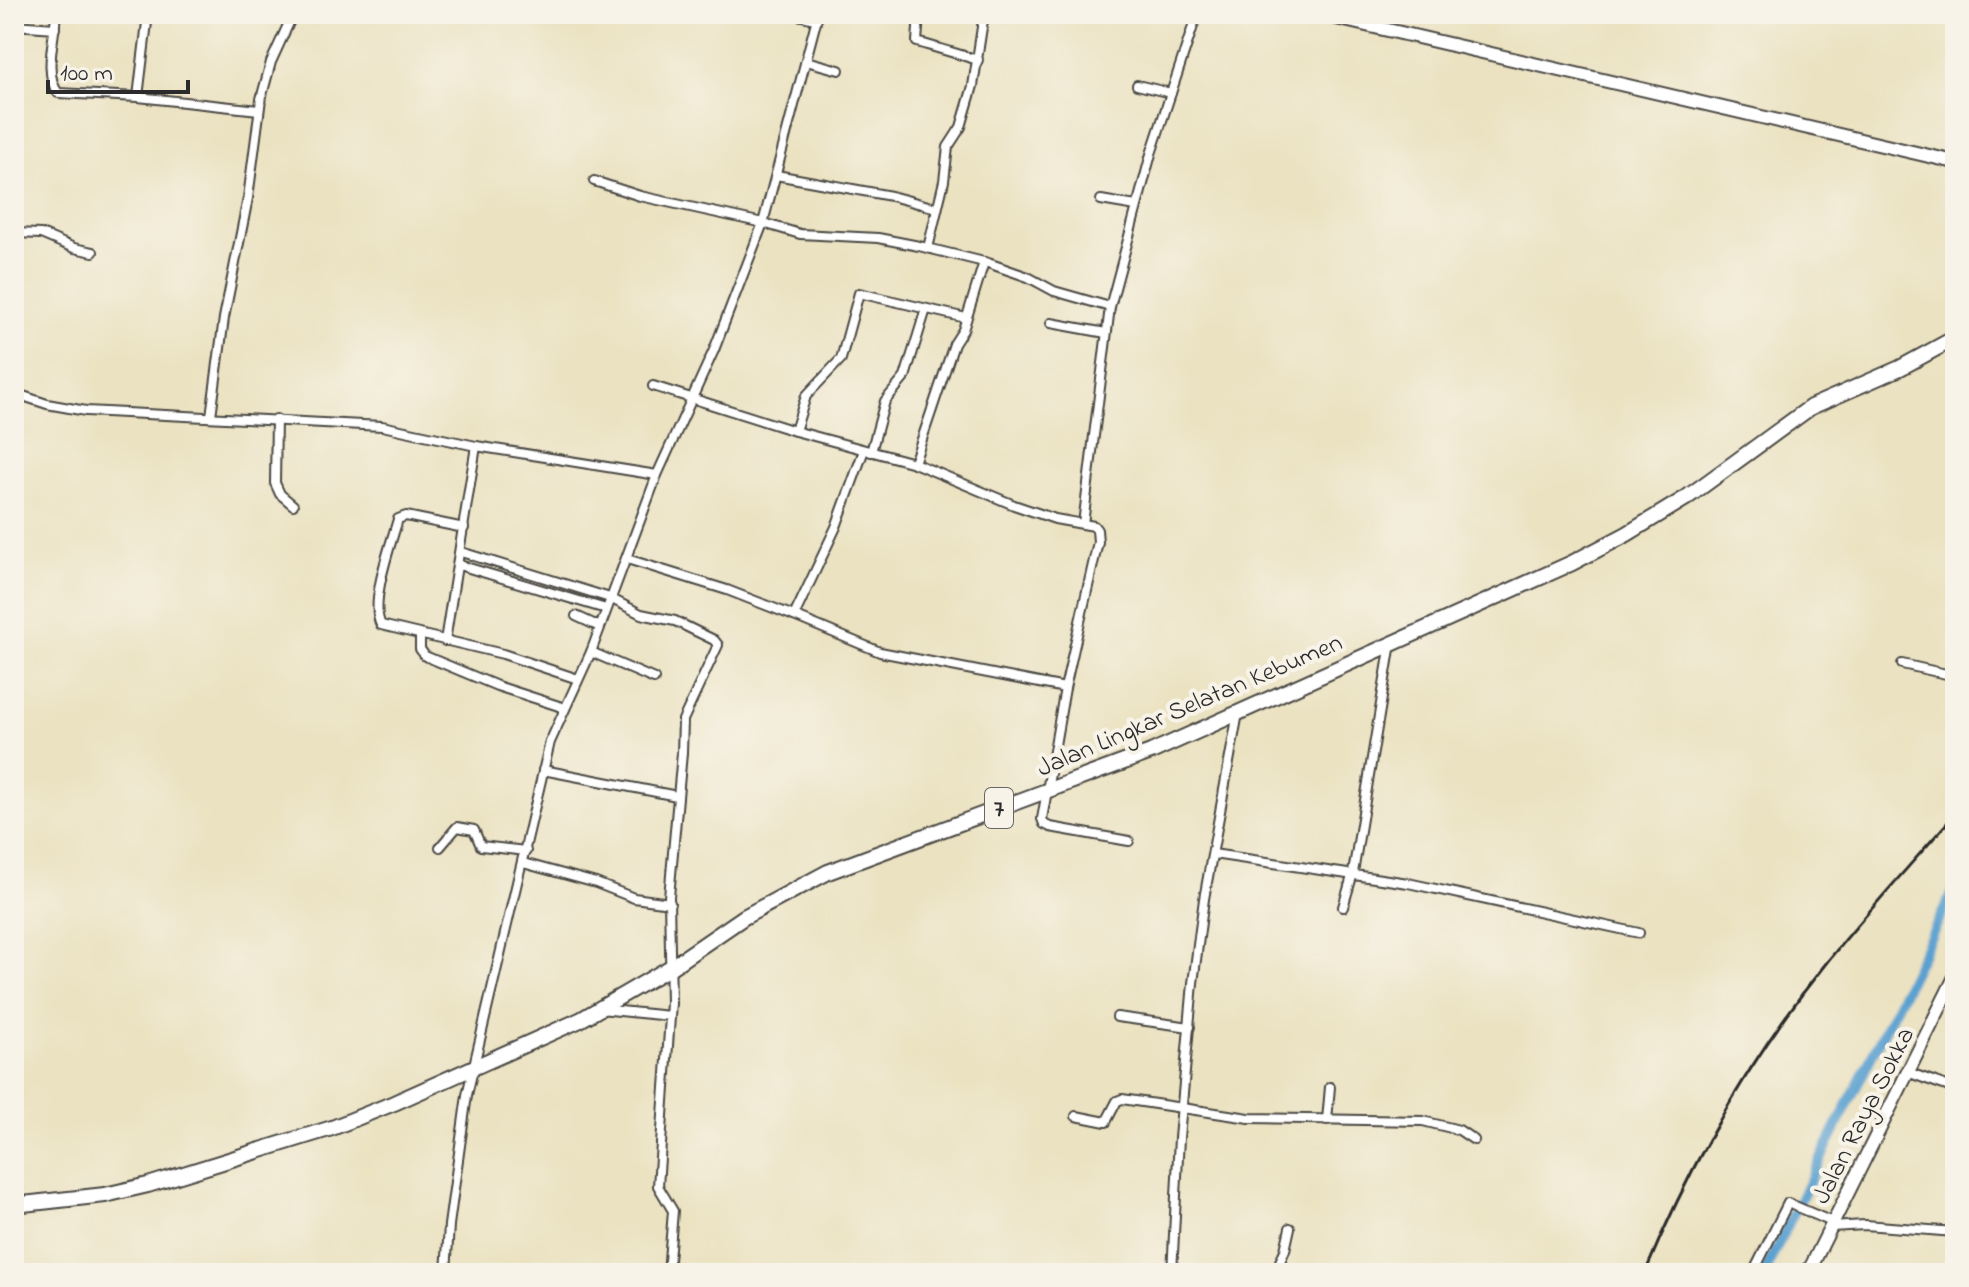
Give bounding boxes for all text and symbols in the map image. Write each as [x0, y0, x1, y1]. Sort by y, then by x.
scale bar [48, 44, 188, 94]
text: 100 m [60, 57, 113, 92]
street label: Jalan Lingkar Selatan Kebumen [1032, 625, 1349, 788]
road number: 7 [985, 788, 1013, 828]
street label: Jalan Raya Sokka [1804, 1021, 1926, 1211]

